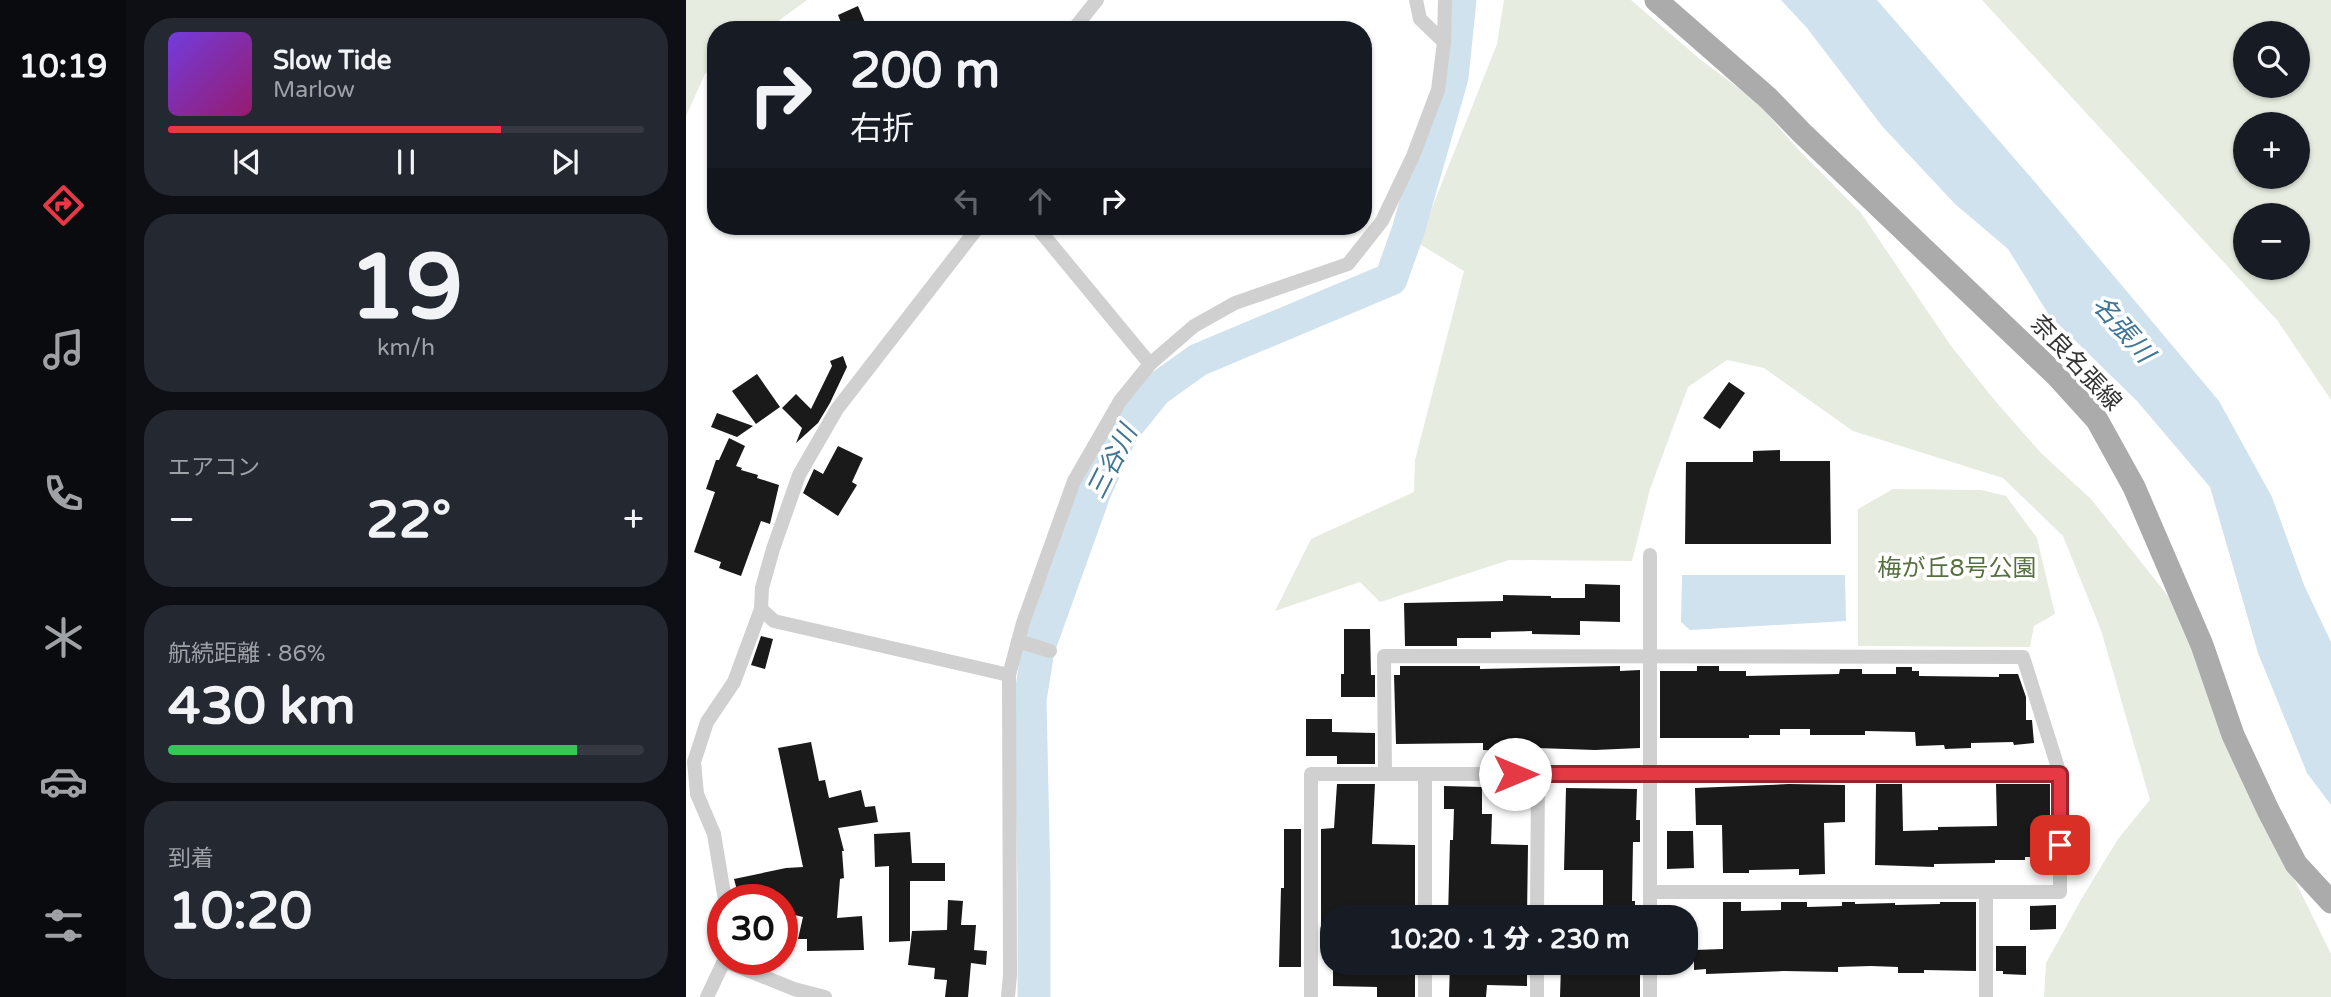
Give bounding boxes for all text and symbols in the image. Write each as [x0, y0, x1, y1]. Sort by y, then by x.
map controls [2233, 21, 2310, 280]
button: search [2233, 21, 2310, 98]
text: 200 m [850, 42, 1000, 101]
text: Slow Tide [273, 45, 391, 76]
text: 10:19 [19, 48, 107, 86]
icon: right [735, 49, 826, 140]
text: Marlow [273, 76, 355, 104]
text: 右折 [850, 110, 914, 148]
button: + [2233, 112, 2310, 189]
icon: previous [228, 143, 266, 181]
icon: pause [387, 143, 425, 181]
icon: next [546, 143, 584, 181]
icon: directions [39, 181, 88, 230]
icon: left [948, 182, 986, 220]
icon: ahead [1021, 182, 1059, 220]
icon: right [1094, 182, 1132, 220]
button: − [2233, 203, 2310, 280]
text: 19 [349, 233, 463, 343]
water label: 名張川 [2086, 289, 2162, 371]
street label: 奈良名張線 [2024, 309, 2128, 417]
icon: music [39, 325, 88, 374]
text: km/h [377, 334, 435, 362]
water label: 三谷川 [1080, 418, 1145, 504]
text: エアコン [168, 454, 260, 482]
icon: phone [39, 469, 88, 518]
text: 22° [366, 489, 451, 552]
text: − [168, 497, 195, 543]
text: + [623, 497, 644, 543]
park label: 梅が丘8号公園 [1877, 554, 2037, 583]
icon: climate [39, 613, 88, 662]
text: 航続距離 · 86% [168, 640, 326, 668]
text: 430 km [168, 675, 356, 738]
position arrow [1478, 737, 1552, 811]
icon: car [39, 757, 88, 806]
pin [2030, 815, 2090, 875]
icon: arrive [2041, 826, 2079, 864]
text: 到着 [168, 845, 214, 873]
text: 10:20 [168, 880, 312, 943]
speed limit sign: 30 [707, 884, 798, 975]
icon: filters [39, 901, 88, 950]
text: 10:20 · 1 分 · 230 m [1388, 924, 1630, 955]

